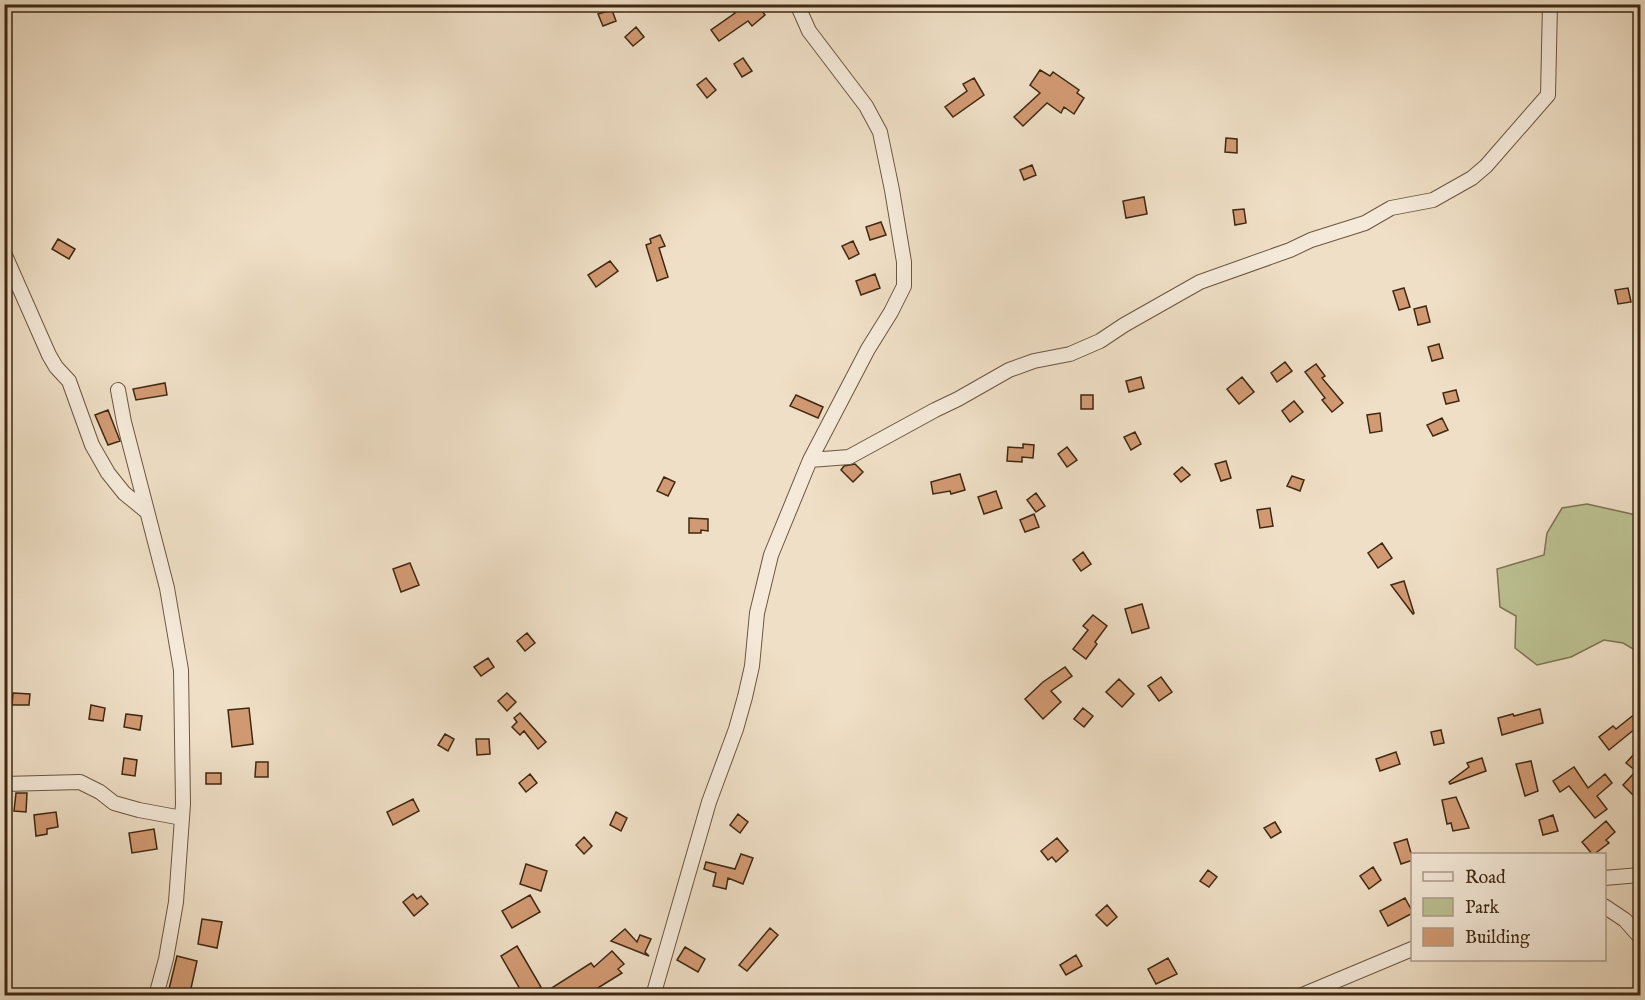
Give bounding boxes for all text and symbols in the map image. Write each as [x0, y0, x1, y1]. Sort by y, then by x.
legend [1411, 853, 1606, 961]
text: Road [1465, 867, 1506, 890]
text: Park [1465, 897, 1500, 920]
text: Building [1465, 927, 1530, 950]

